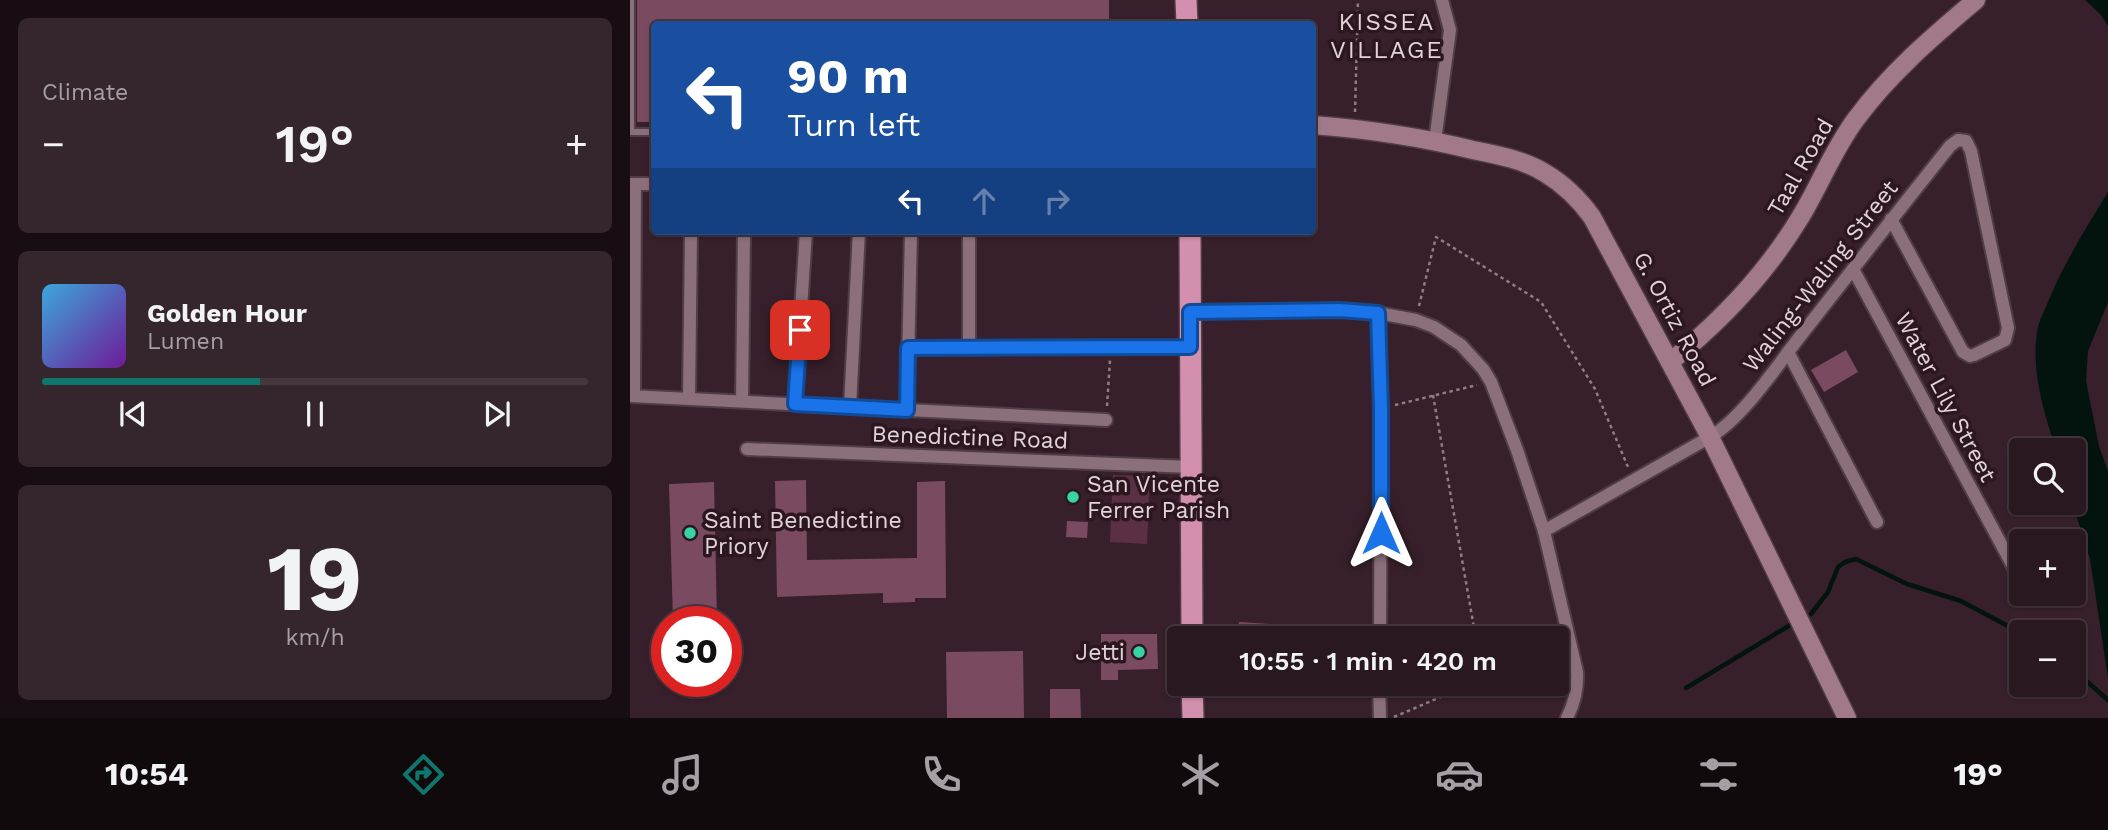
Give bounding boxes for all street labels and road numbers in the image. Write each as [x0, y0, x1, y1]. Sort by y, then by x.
street label: Taal Road [1762, 114, 1839, 221]
street label: Waling-Waling Street [1737, 175, 1904, 377]
street label: G. Ortiz Road [1628, 247, 1721, 391]
street label: Water Lily Street [1889, 308, 2002, 487]
street label: Benedictine Road [871, 421, 1069, 454]

